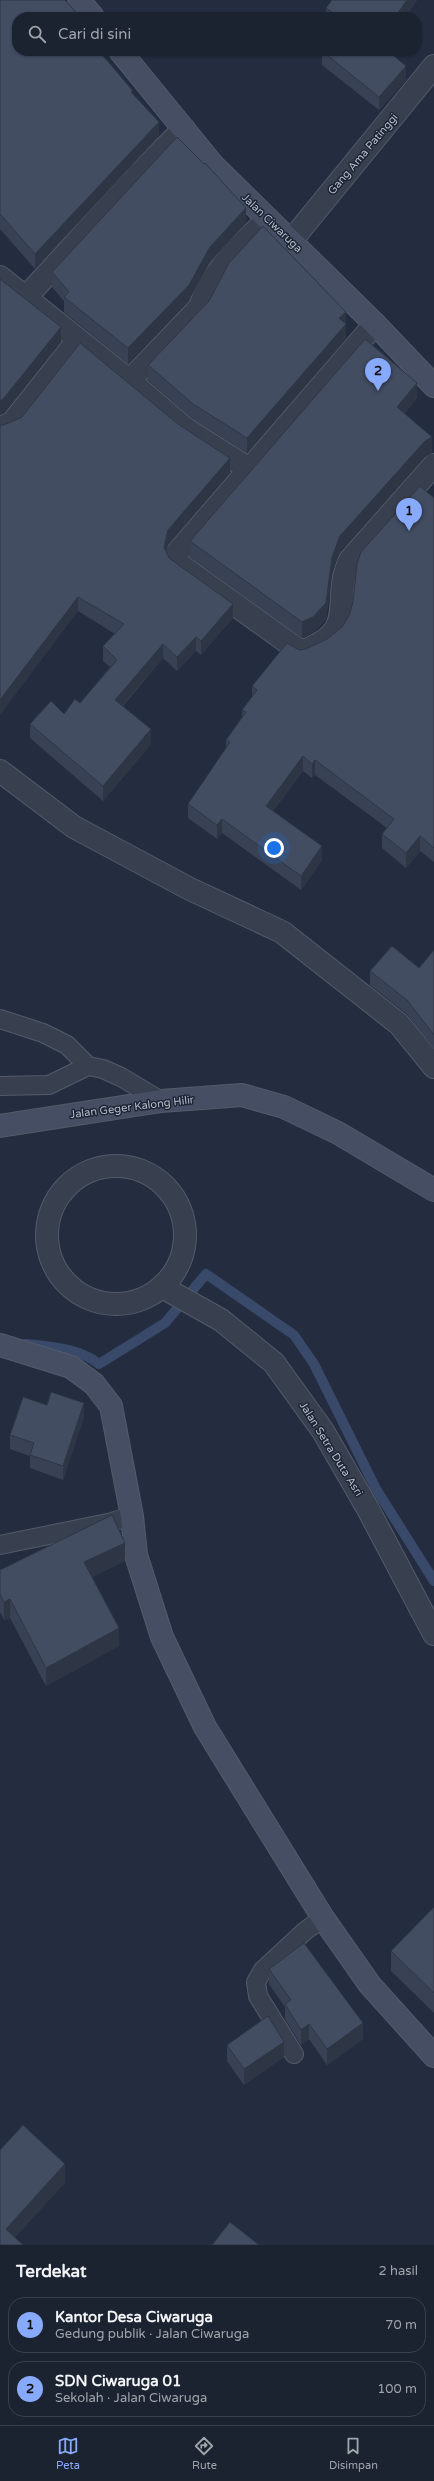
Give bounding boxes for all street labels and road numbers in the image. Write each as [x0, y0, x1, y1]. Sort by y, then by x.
street label: Gang Ama Patinggi [325, 111, 401, 197]
street label: Jalan Ciwaruga [239, 191, 305, 255]
street label: Jalan Geger Kalong Hilir [69, 1093, 195, 1121]
street label: Jalan Setra Duta Asri [297, 1399, 365, 1499]

